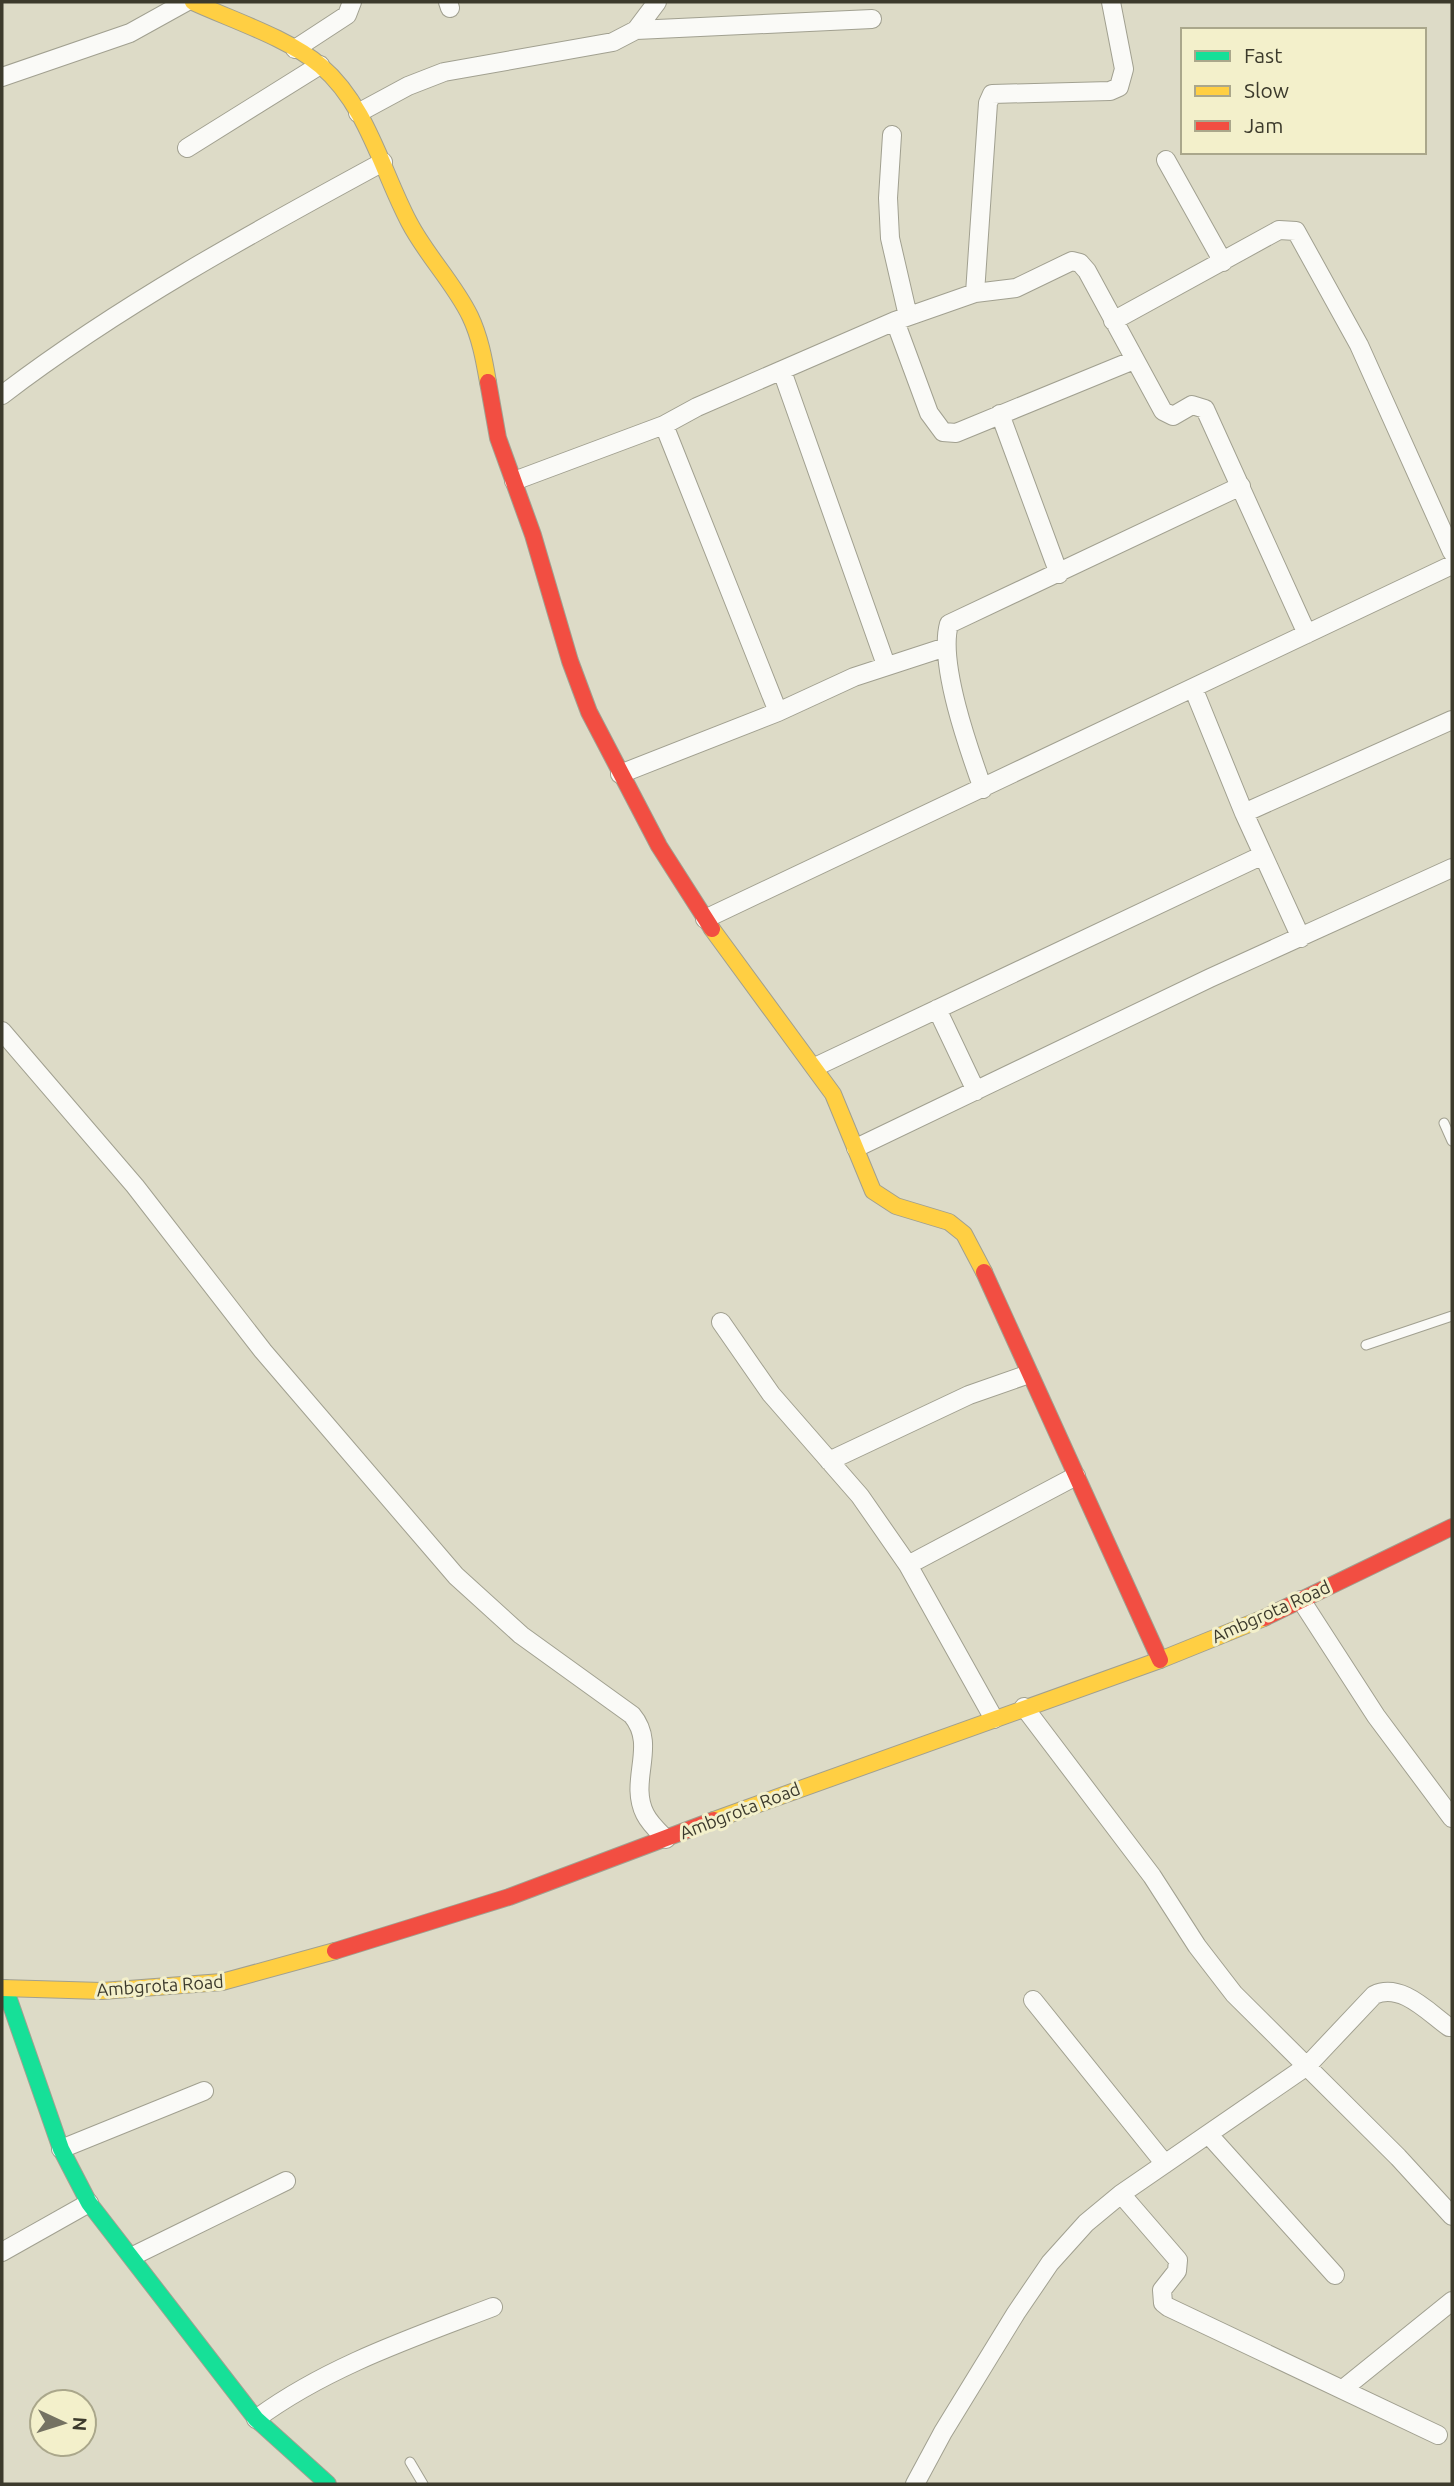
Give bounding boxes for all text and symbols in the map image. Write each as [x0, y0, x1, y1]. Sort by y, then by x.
legend [1181, 28, 1426, 154]
text: Fast [1244, 43, 1282, 67]
text: Slow [1244, 78, 1289, 102]
text: Jam [1244, 113, 1283, 137]
street label: Ambgrota Road [1208, 1576, 1333, 1646]
street label: Ambgrota Road [677, 1778, 803, 1842]
street label: Ambgrota Road [96, 1971, 224, 1999]
north arrow [28, 2388, 98, 2458]
text: N [68, 2416, 91, 2432]

